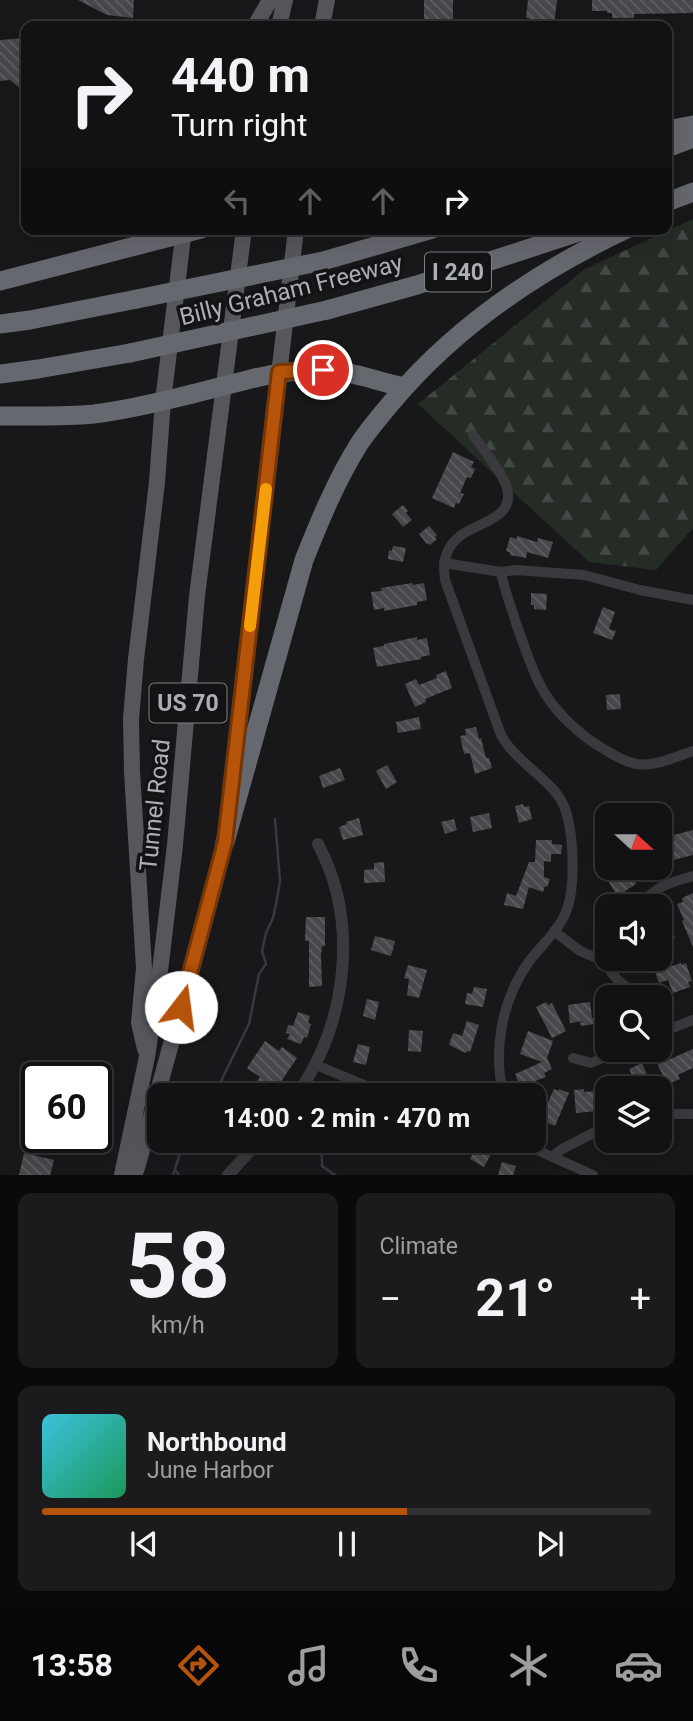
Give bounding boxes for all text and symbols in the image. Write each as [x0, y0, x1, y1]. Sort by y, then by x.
text: 440 m [171, 47, 310, 104]
icon: right [56, 49, 147, 140]
text: Turn right [171, 106, 307, 144]
icon: left [218, 182, 256, 220]
icon: ahead [291, 182, 329, 220]
icon: ahead [364, 182, 402, 220]
icon: right [437, 182, 475, 220]
street label: Billy Graham Freeway [177, 249, 406, 331]
road number: I 240 [425, 252, 491, 292]
pin [293, 340, 353, 400]
icon: arrive [304, 351, 342, 389]
road number: US 70 [150, 684, 227, 722]
street label: Tunnel Road [134, 738, 176, 872]
north arrow [595, 803, 672, 880]
map controls [595, 803, 672, 1153]
button: sound [595, 894, 672, 971]
position arrow [144, 970, 218, 1044]
button: search [595, 985, 672, 1062]
speed limit sign: 60 [21, 1062, 112, 1153]
button: layers [595, 1076, 672, 1153]
text: 14:00 · 2 min · 470 m [223, 1103, 470, 1133]
text: 58 [126, 1213, 230, 1319]
text: Climate [380, 1233, 458, 1260]
text: 21° [475, 1268, 555, 1329]
text: − [380, 1277, 401, 1321]
text: + [629, 1277, 651, 1321]
text: km/h [151, 1312, 205, 1339]
text: Northbound [147, 1427, 287, 1457]
text: June Harbor [147, 1457, 274, 1484]
icon: previous [125, 1525, 163, 1563]
icon: pause [328, 1525, 366, 1563]
icon: next [531, 1525, 569, 1563]
icon: directions [174, 1641, 223, 1690]
icon: music [284, 1641, 333, 1690]
icon: phone [394, 1641, 443, 1690]
icon: climate [504, 1641, 553, 1690]
icon: car [614, 1641, 663, 1690]
text: 13:58 [30, 1646, 113, 1684]

